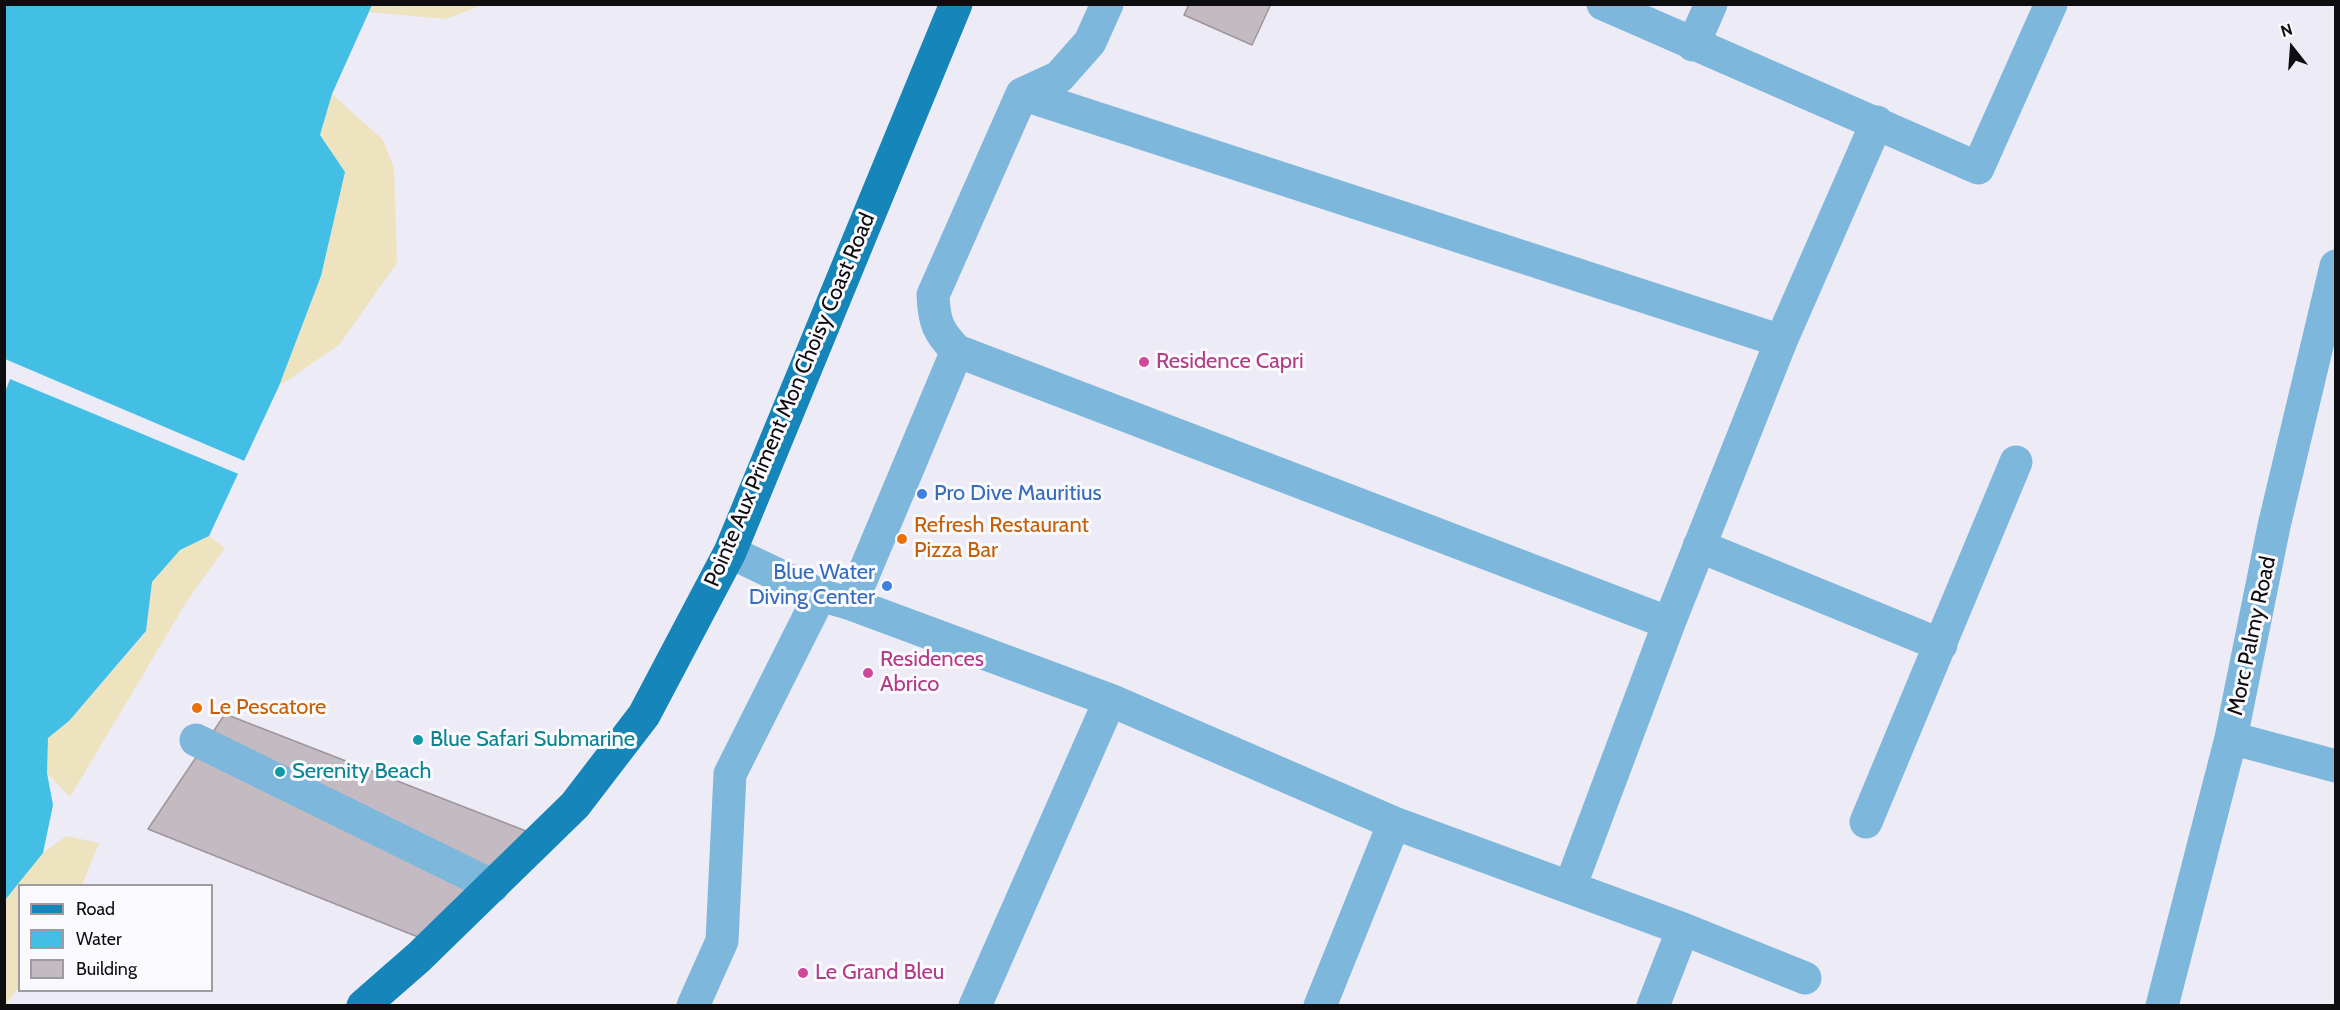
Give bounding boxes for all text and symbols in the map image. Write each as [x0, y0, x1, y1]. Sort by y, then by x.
north arrow [2262, 18, 2322, 78]
text: N [2278, 20, 2295, 41]
street label: Pointe Aux Priment Mon Choisy Coast Road [699, 209, 881, 591]
place label: Residence Capri [1156, 349, 1304, 375]
marker: Residence Capri [1137, 355, 1151, 369]
place label: Pro Dive Mauritius [934, 481, 1102, 507]
marker: Pro Dive Mauritius [915, 487, 929, 501]
place label: Refresh Restaurant Pizza Bar [914, 513, 1089, 564]
marker: Refresh Restaurant Pizza Bar [895, 532, 909, 546]
street label: Morc Palmy Road [2222, 554, 2282, 718]
place label: Blue Water Diving Center [749, 560, 875, 612]
marker: Blue Water Diving Center [880, 579, 894, 593]
place label: Residences Abrico [880, 647, 984, 698]
marker: Residences Abrico [861, 666, 875, 680]
place label: Le Pescatore [209, 695, 326, 721]
marker: Le Pescatore [190, 701, 204, 715]
place label: Blue Safari Submarine [430, 727, 635, 753]
marker: Blue Safari Submarine [411, 733, 425, 747]
place label: Serenity Beach [292, 759, 431, 785]
marker: Serenity Beach [273, 765, 287, 779]
legend [18, 884, 213, 992]
text: Road [76, 898, 115, 920]
text: Water [76, 928, 122, 950]
text: Building [76, 958, 137, 980]
place label: Le Grand Bleu [815, 960, 944, 986]
marker: Le Grand Bleu [796, 966, 810, 980]

